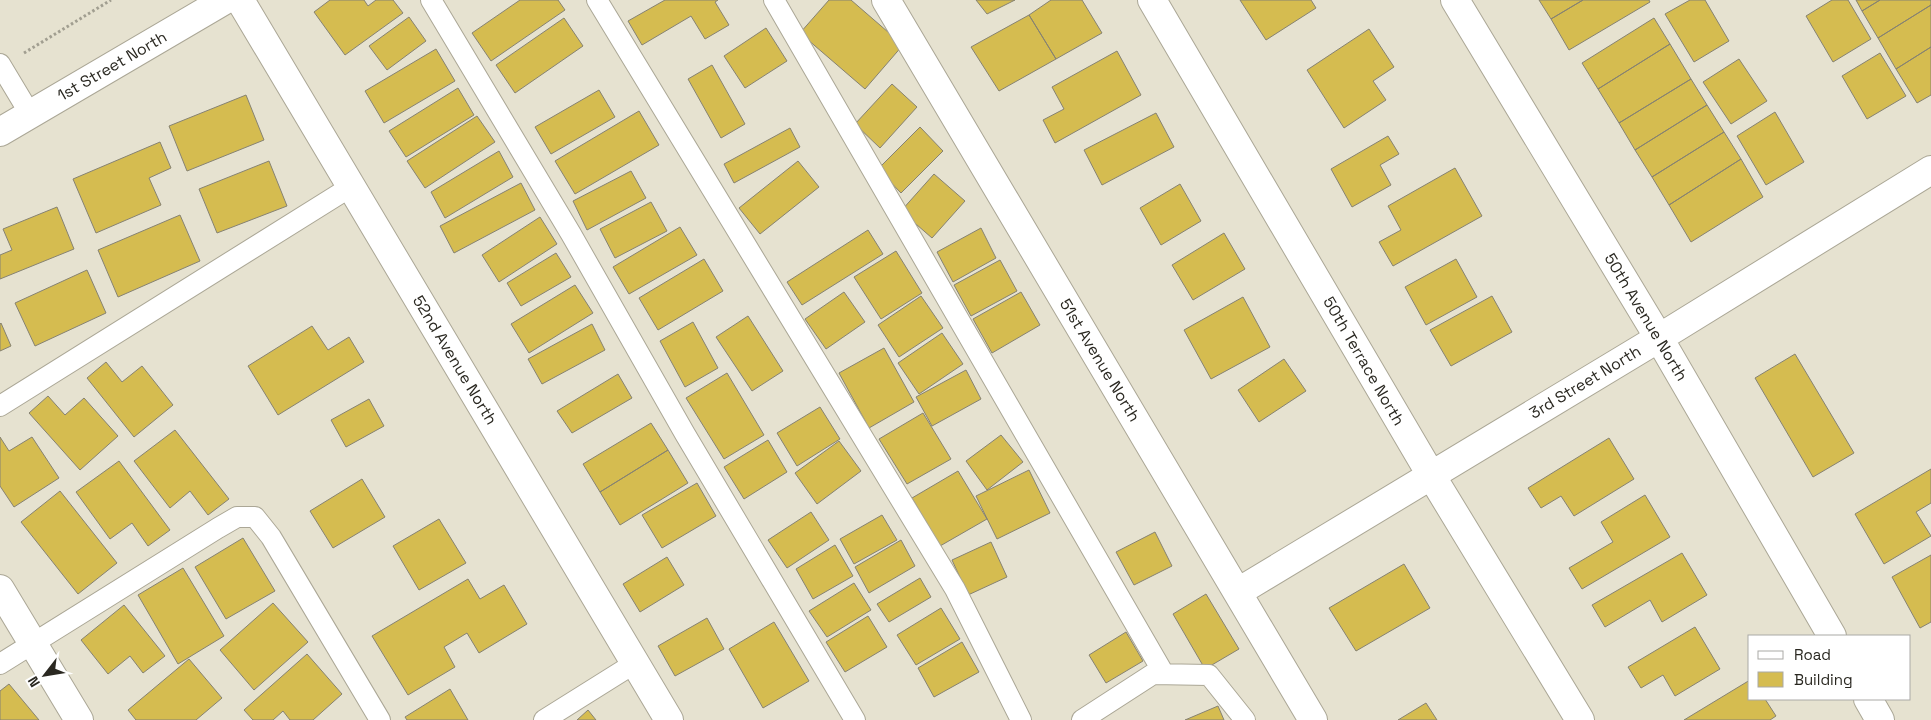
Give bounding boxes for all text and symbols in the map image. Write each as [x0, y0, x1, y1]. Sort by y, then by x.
street label: 1st Street North [53, 26, 171, 106]
street label: 50th Avenue North [1600, 249, 1692, 385]
street label: 52nd Avenue North [408, 291, 502, 429]
street label: 50th Terrace North [1319, 293, 1409, 429]
street label: 51st Avenue North [1055, 295, 1145, 425]
street label: 3rd Street North [1525, 340, 1645, 424]
legend [1748, 635, 1911, 700]
text: Road [1794, 645, 1831, 664]
north arrow [20, 650, 70, 700]
text: Building [1794, 670, 1853, 689]
text: N [24, 673, 44, 690]

